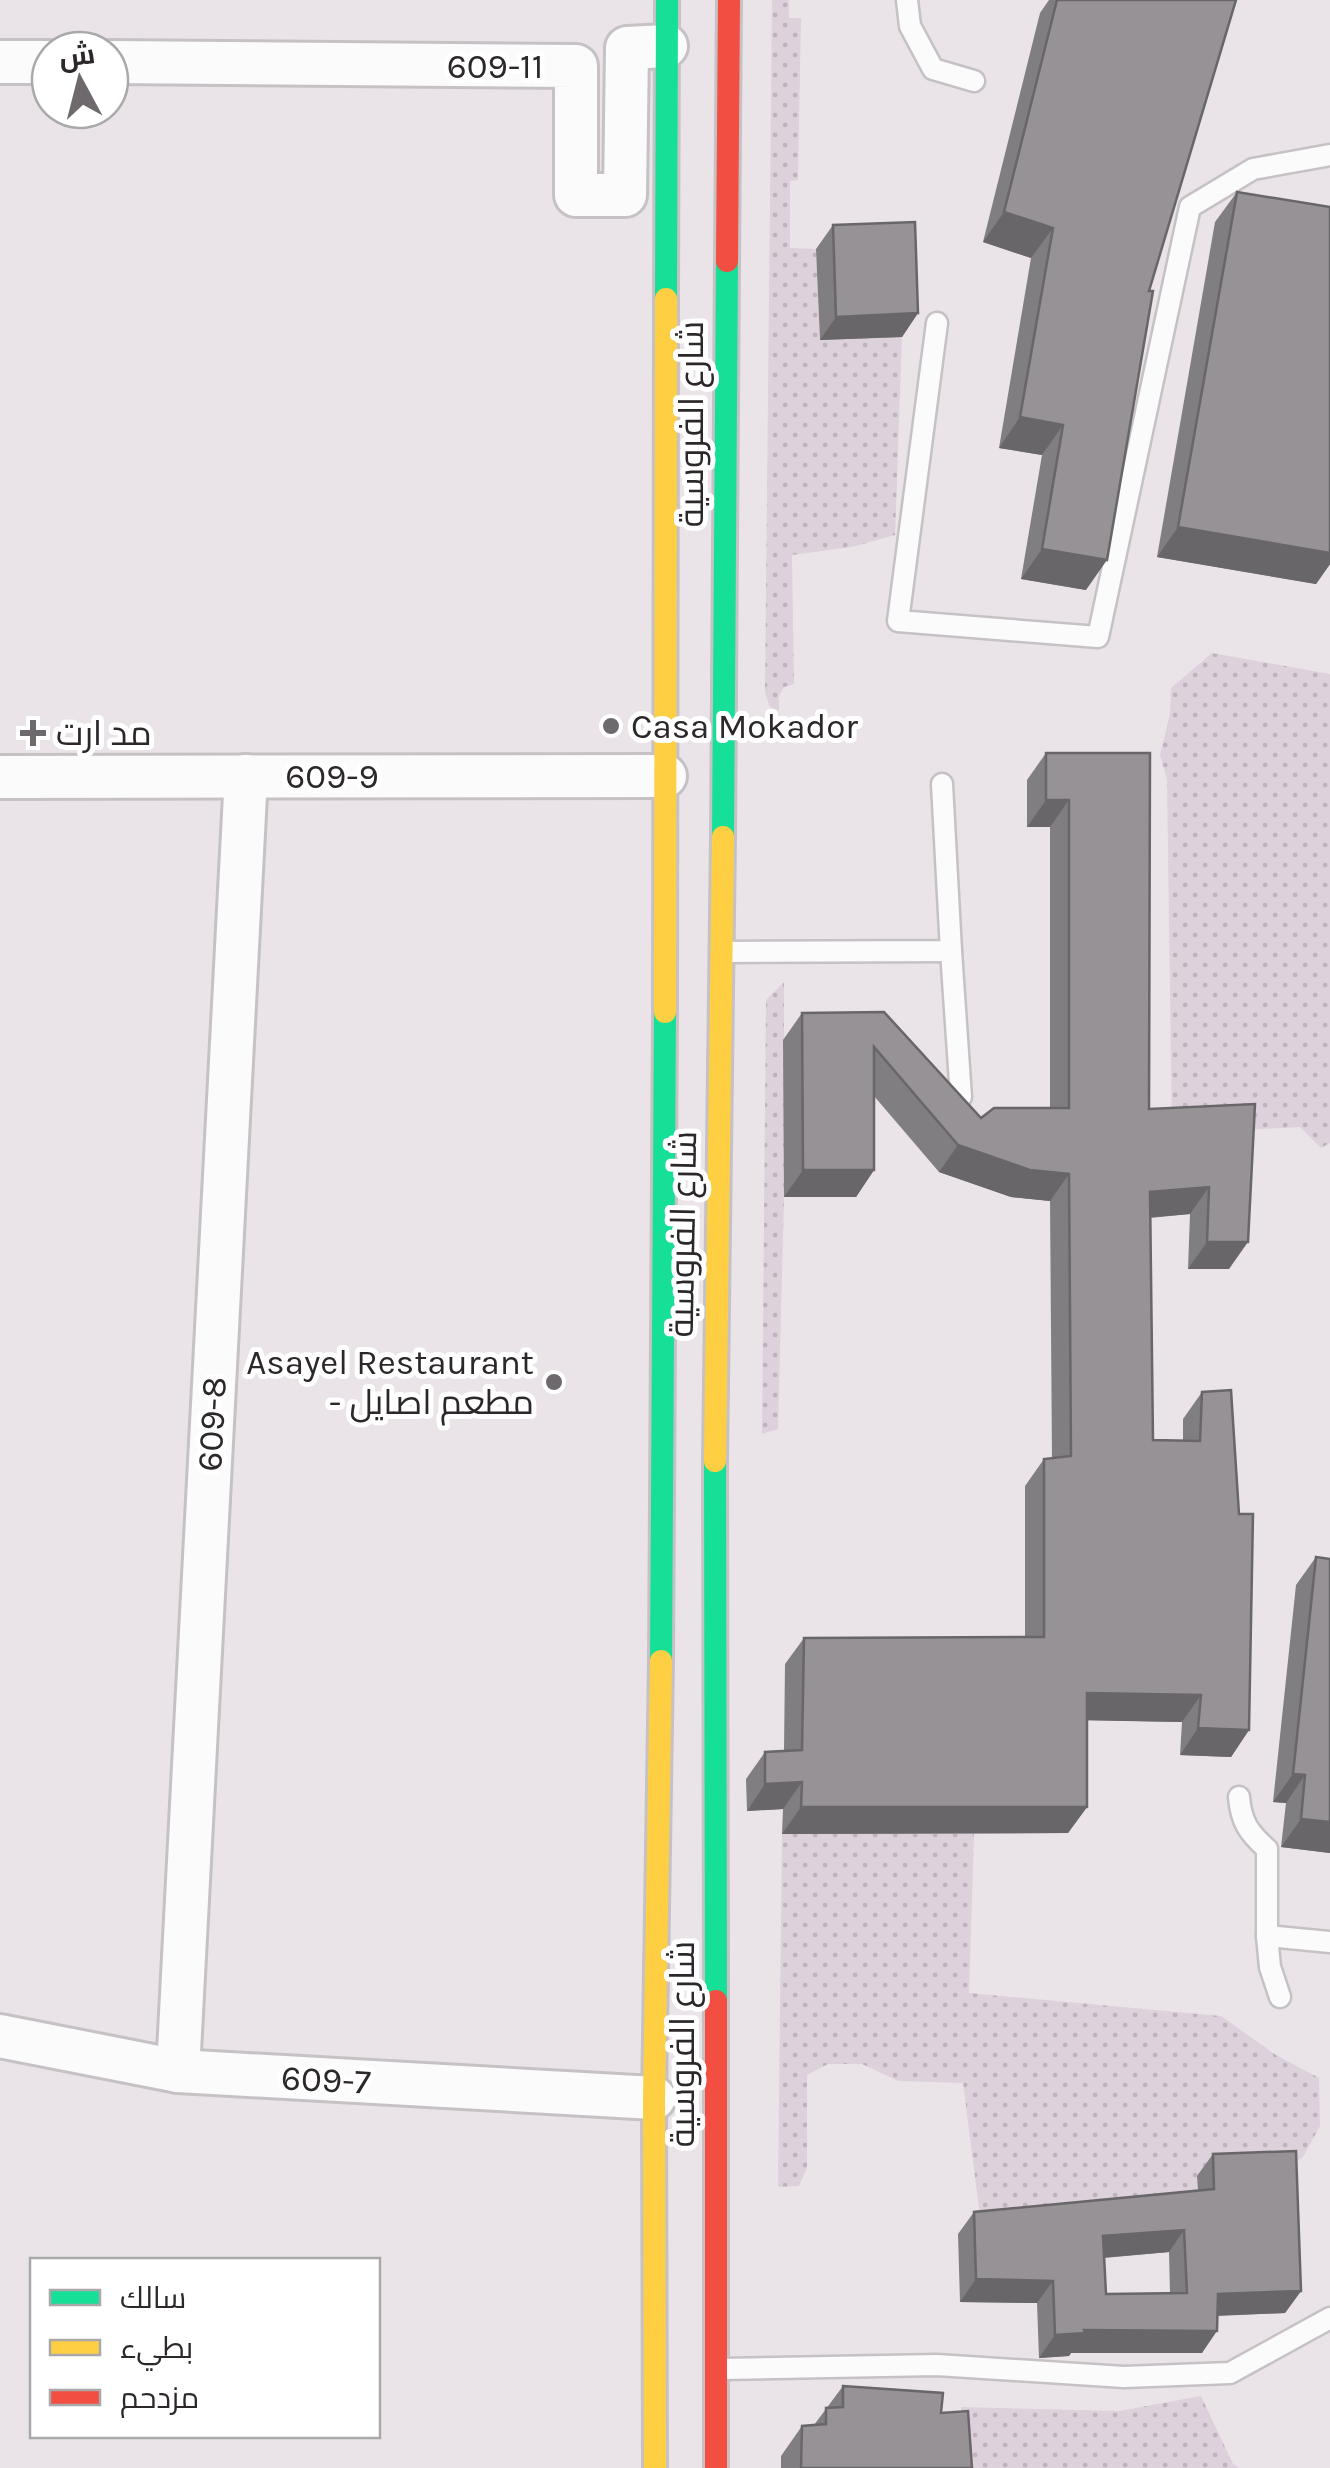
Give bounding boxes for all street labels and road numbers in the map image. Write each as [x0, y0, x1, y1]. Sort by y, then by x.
street label: 609-11 [447, 46, 543, 87]
street label: شارع الفروسية [671, 321, 714, 527]
street label: 609-9 [285, 756, 379, 797]
street label: شارع الفروسية [661, 1130, 707, 1338]
street label: 609-8 [189, 1376, 235, 1472]
street label: شارع الفروسية [662, 1941, 705, 2147]
street label: 609-7 [280, 2057, 372, 2103]

